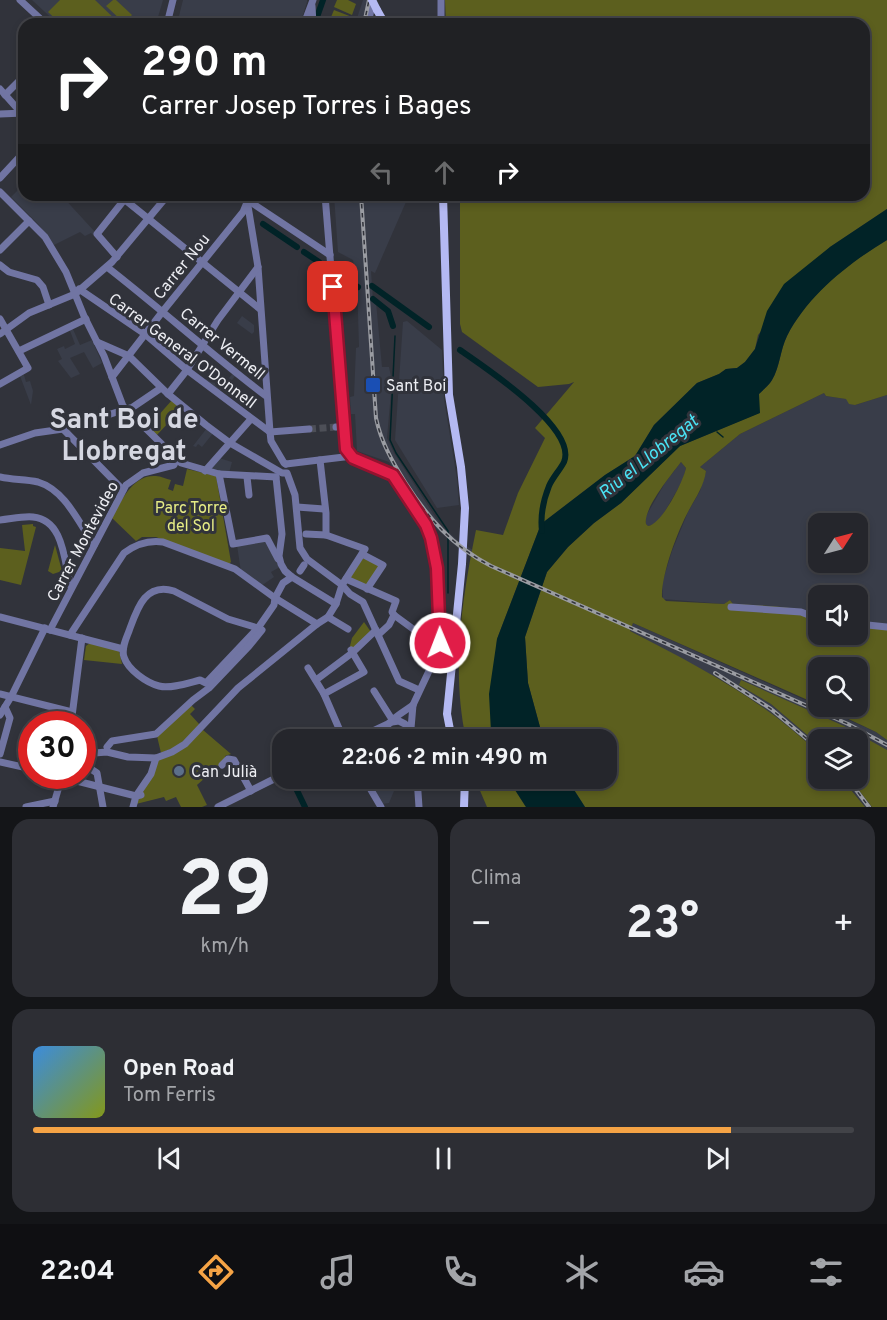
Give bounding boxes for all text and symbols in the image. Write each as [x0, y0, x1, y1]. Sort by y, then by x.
text: 290 m [141, 38, 268, 91]
icon: right [42, 42, 120, 120]
text: Carrer Josep Torres i Bages [141, 90, 472, 124]
icon: left [365, 156, 398, 189]
icon: ahead [428, 156, 461, 189]
icon: right [491, 156, 524, 189]
street label: Carrer Nou [150, 230, 215, 304]
pin [307, 261, 358, 312]
icon: arrive [316, 270, 349, 303]
street label: Carrer General O'Donnell [104, 289, 260, 414]
street label: Carrer Vermell [175, 304, 268, 385]
marker: Sant Boi [364, 376, 382, 394]
place label: Sant Boi [386, 377, 446, 397]
district label: Sant Boi de Llobregat [49, 403, 199, 471]
water label: Riu el Llobregat [594, 410, 705, 506]
street label: Carrer Montevideo [44, 478, 124, 606]
park label: Parc Torre del Sol [155, 499, 227, 537]
north arrow [808, 513, 868, 573]
map controls [808, 513, 868, 789]
button: sound [808, 585, 868, 645]
position arrow [408, 611, 472, 675]
button: search [808, 657, 868, 717]
speed limit sign: 30 [18, 711, 96, 789]
button: layers [808, 729, 868, 789]
text: 22:06 · 2 min · 490 m [341, 745, 548, 772]
place label: Can Julià [191, 763, 257, 783]
marker: Can Julià [172, 764, 186, 778]
text: 29 [177, 845, 273, 944]
text: Clima [471, 866, 521, 892]
text: 23° [626, 897, 699, 954]
text: − [471, 905, 492, 947]
text: + [833, 905, 854, 947]
text: km/h [200, 934, 249, 960]
text: Open Road [123, 1056, 235, 1083]
text: Tom Ferris [123, 1083, 216, 1109]
icon: previous [153, 1142, 186, 1175]
icon: pause [427, 1142, 460, 1175]
icon: next [701, 1142, 734, 1175]
icon: directions [195, 1251, 237, 1293]
icon: music [317, 1251, 359, 1293]
icon: phone [439, 1251, 481, 1293]
icon: climate [561, 1251, 603, 1293]
icon: car [683, 1251, 725, 1293]
icon: filters [805, 1251, 847, 1293]
text: 22:04 [40, 1255, 115, 1289]

